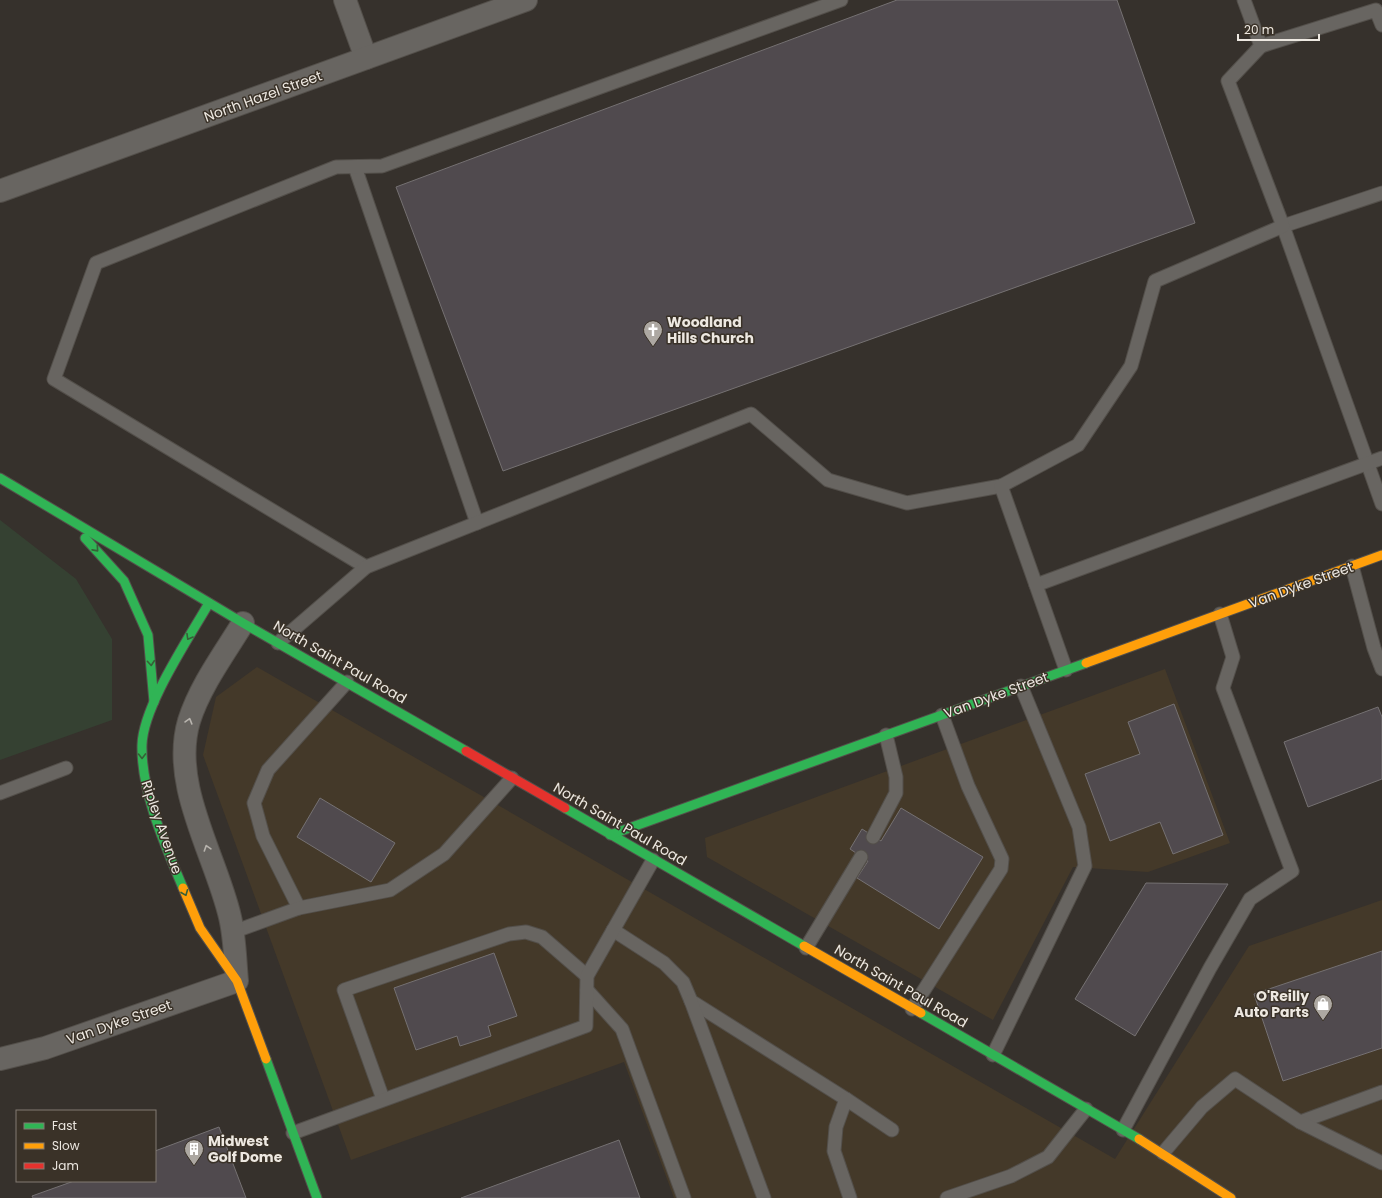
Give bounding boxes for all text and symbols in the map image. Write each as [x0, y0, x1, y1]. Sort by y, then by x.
scale bar [1238, 16, 1319, 42]
text: 20 m [1244, 21, 1274, 38]
street label: North Hazel Street [201, 65, 325, 127]
place label: Woodland Hills Church [667, 312, 754, 348]
church icon: Woodland Hills Church [642, 319, 664, 347]
one-way arrow [91, 545, 98, 552]
street label: Van Dyke Street [1246, 557, 1356, 613]
street label: North Saint Paul Road [270, 616, 410, 708]
one-way arrow [187, 633, 194, 640]
one-way arrow [146, 660, 155, 666]
street label: Van Dyke Street [941, 667, 1051, 723]
one-way arrow [185, 718, 193, 725]
one-way arrow [138, 753, 147, 759]
street label: Ripley Avenue [137, 778, 187, 877]
street label: North Saint Paul Road [550, 778, 690, 870]
one-way arrow [203, 844, 212, 851]
one-way arrow [181, 889, 189, 896]
street label: North Saint Paul Road [831, 940, 971, 1032]
place label: O'Reilly Auto Parts [1234, 986, 1309, 1022]
shop icon: O'Reilly Auto Parts [1312, 993, 1334, 1021]
street label: Van Dyke Street [64, 995, 174, 1049]
legend [16, 1110, 156, 1182]
text: Fast [52, 1117, 77, 1134]
place label: Midwest Golf Dome [208, 1131, 283, 1167]
text: Slow [52, 1137, 80, 1154]
building icon: Midwest Golf Dome [183, 1138, 205, 1166]
text: Jam [52, 1157, 79, 1174]

